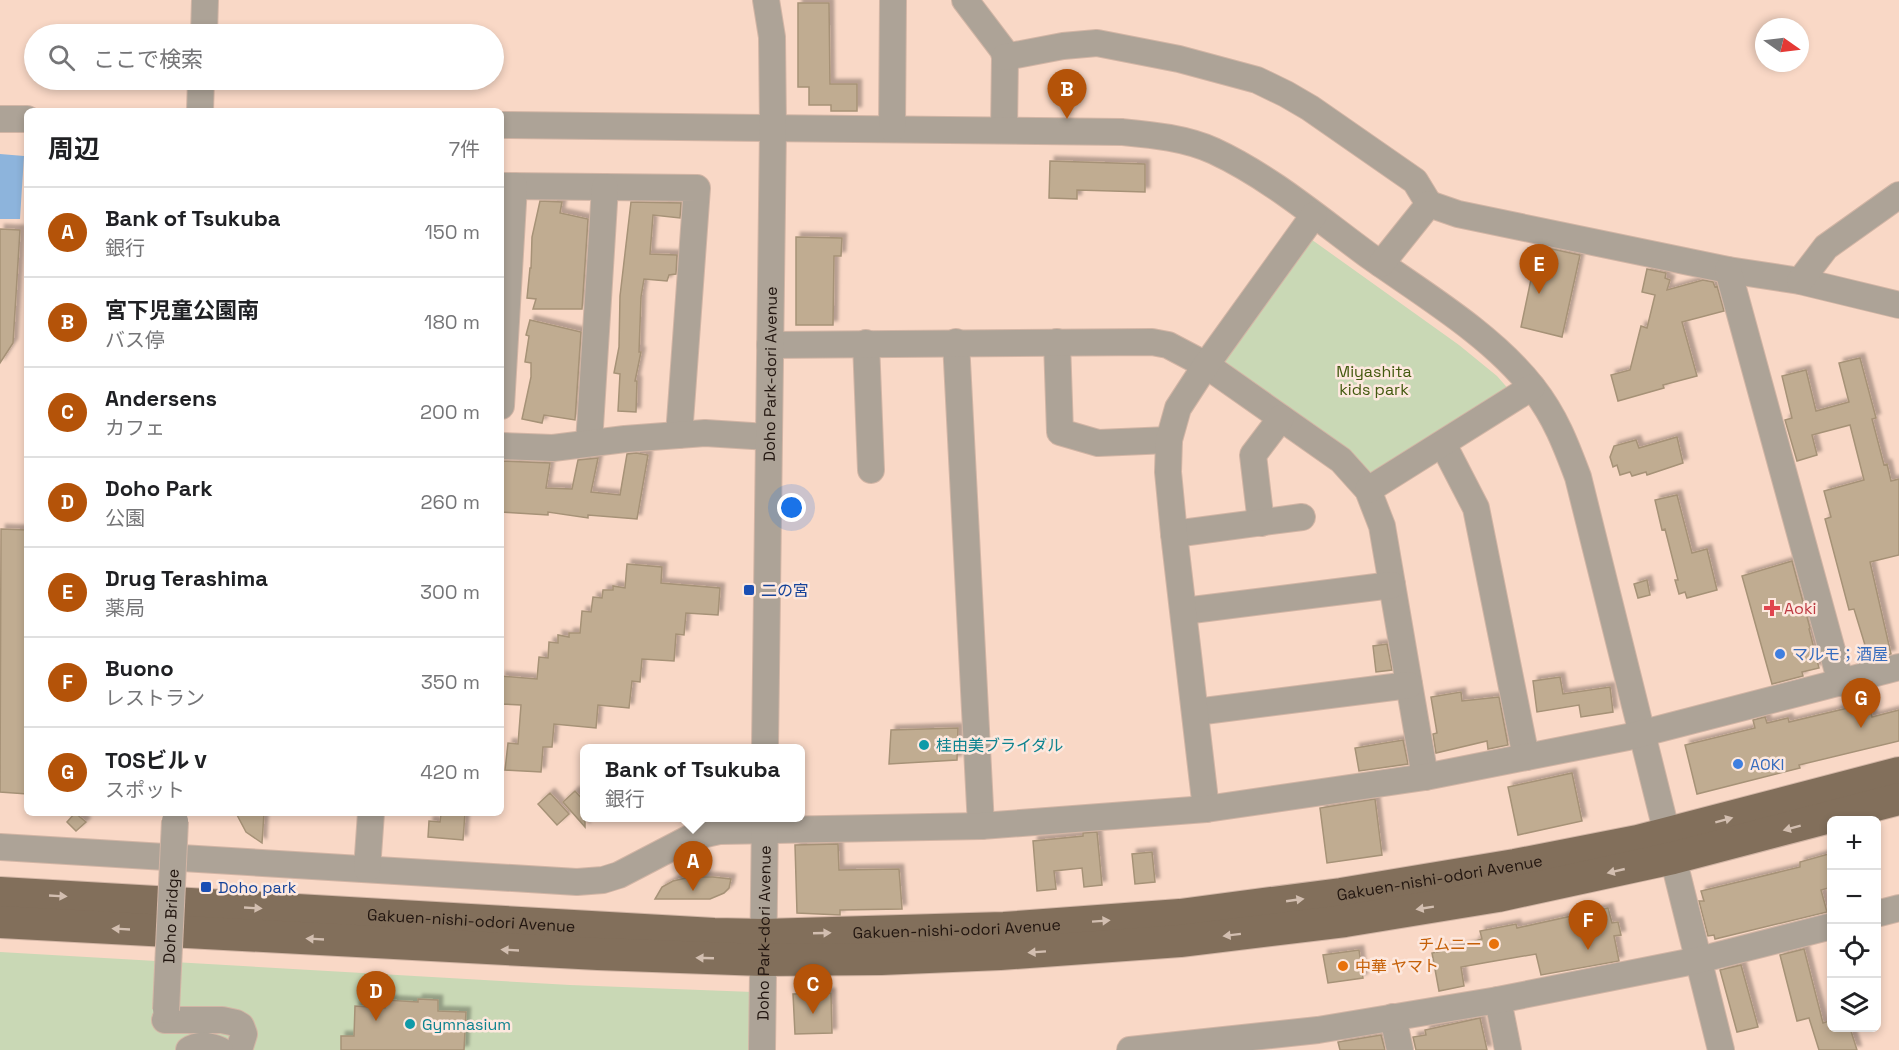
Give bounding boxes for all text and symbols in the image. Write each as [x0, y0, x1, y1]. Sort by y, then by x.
north arrow [1755, 18, 1809, 72]
search box [24, 24, 504, 90]
icon: search [45, 41, 78, 74]
text: ここで検索 [93, 45, 203, 73]
pin: B [1048, 70, 1086, 119]
text: 周辺 [48, 132, 100, 166]
text: 7件 [449, 136, 480, 162]
text: Bank of Tsukuba [105, 204, 281, 232]
text: A [61, 219, 74, 245]
text: 150 m [425, 219, 480, 245]
text: 銀行 [105, 235, 145, 261]
pin: E [1520, 244, 1558, 294]
street label: Doho Park-dori Avenue [759, 286, 782, 462]
text: 宮下児童公園南 [105, 296, 259, 324]
text: B [61, 309, 74, 335]
text: 180 m [424, 309, 480, 335]
text: バス停 [105, 327, 165, 353]
park label: Miyashita kids park [1336, 361, 1412, 400]
text: Andersens [105, 384, 217, 412]
text: C [61, 399, 74, 425]
text: 200 m [420, 399, 480, 425]
text: カフェ [105, 415, 165, 441]
text: Doho Park [105, 474, 213, 502]
text: D [61, 489, 74, 515]
text: 260 m [421, 489, 480, 515]
your location [777, 493, 806, 522]
text: 公園 [105, 505, 145, 531]
text: Drug Terashima [105, 564, 268, 592]
text: E [62, 579, 73, 605]
text: 300 m [420, 579, 480, 605]
place label: 二の宮 [761, 580, 809, 601]
marker: 二の宮 [742, 583, 756, 597]
text: 薬局 [105, 595, 145, 621]
place label: Aoki [1784, 598, 1817, 619]
marker: Aoki [1765, 601, 1779, 615]
place label: マルモ；酒屋 [1792, 644, 1888, 665]
marker: マルモ；酒屋 [1773, 647, 1787, 661]
text: Buono [105, 654, 174, 682]
text: F [62, 669, 73, 695]
text: 350 m [421, 669, 480, 695]
pin: G [1842, 678, 1880, 728]
text: レストラン [105, 685, 205, 711]
place label: 桂由美ブライダル [936, 735, 1063, 756]
marker: 桂由美ブライダル [917, 738, 931, 752]
popup [580, 744, 805, 822]
text: TOSビルⅴ [105, 746, 212, 774]
place label: AOKI [1750, 754, 1784, 775]
text: Bank of Tsukuba [605, 755, 780, 783]
marker: AOKI [1731, 757, 1745, 771]
text: G [61, 759, 74, 785]
text: 420 m [420, 759, 480, 785]
text: スポット [105, 777, 185, 803]
text: 銀行 [605, 786, 645, 812]
one-way arrow [1715, 815, 1733, 824]
map controls [1827, 816, 1881, 1032]
button: + [1827, 816, 1881, 870]
one-way arrow [1783, 824, 1801, 833]
pin: A [674, 842, 712, 891]
street label: Doho Park-dori Avenue [752, 845, 776, 1021]
street label: Gakuen-nishi-odori Avenue [1335, 850, 1544, 906]
one-way arrow [1607, 867, 1625, 877]
street label: Doho Bridge [158, 868, 184, 964]
button: − [1827, 870, 1881, 924]
place label: Doho park [218, 877, 297, 898]
marker: Doho park [199, 880, 213, 894]
one-way arrow [49, 892, 68, 901]
one-way arrow [1285, 896, 1304, 905]
pin: F [1568, 900, 1608, 950]
one-way arrow [244, 903, 263, 912]
street label: Gakuen-nishi-odori Avenue [367, 904, 576, 937]
one-way arrow [1415, 904, 1434, 913]
street label: Gakuen-nishi-odori Avenue [852, 914, 1062, 943]
one-way arrow [1091, 916, 1110, 926]
one-way arrow [111, 924, 130, 934]
button: locate [1827, 924, 1881, 978]
one-way arrow [813, 929, 832, 938]
one-way arrow [1222, 930, 1241, 940]
place label: チムニー [1418, 934, 1482, 955]
one-way arrow [306, 935, 325, 944]
marker: チムニー [1487, 937, 1501, 951]
one-way arrow [501, 945, 520, 954]
one-way arrow [1028, 947, 1047, 956]
one-way arrow [695, 953, 714, 962]
place label: 中華 ヤマト [1355, 956, 1439, 977]
marker: 中華 ヤマト [1336, 959, 1350, 973]
pin: C [794, 964, 832, 1014]
pin: D [356, 972, 395, 1021]
button: layers [1827, 978, 1881, 1032]
place label: Gymnasium [422, 1014, 511, 1035]
marker: Gymnasium [403, 1017, 417, 1031]

